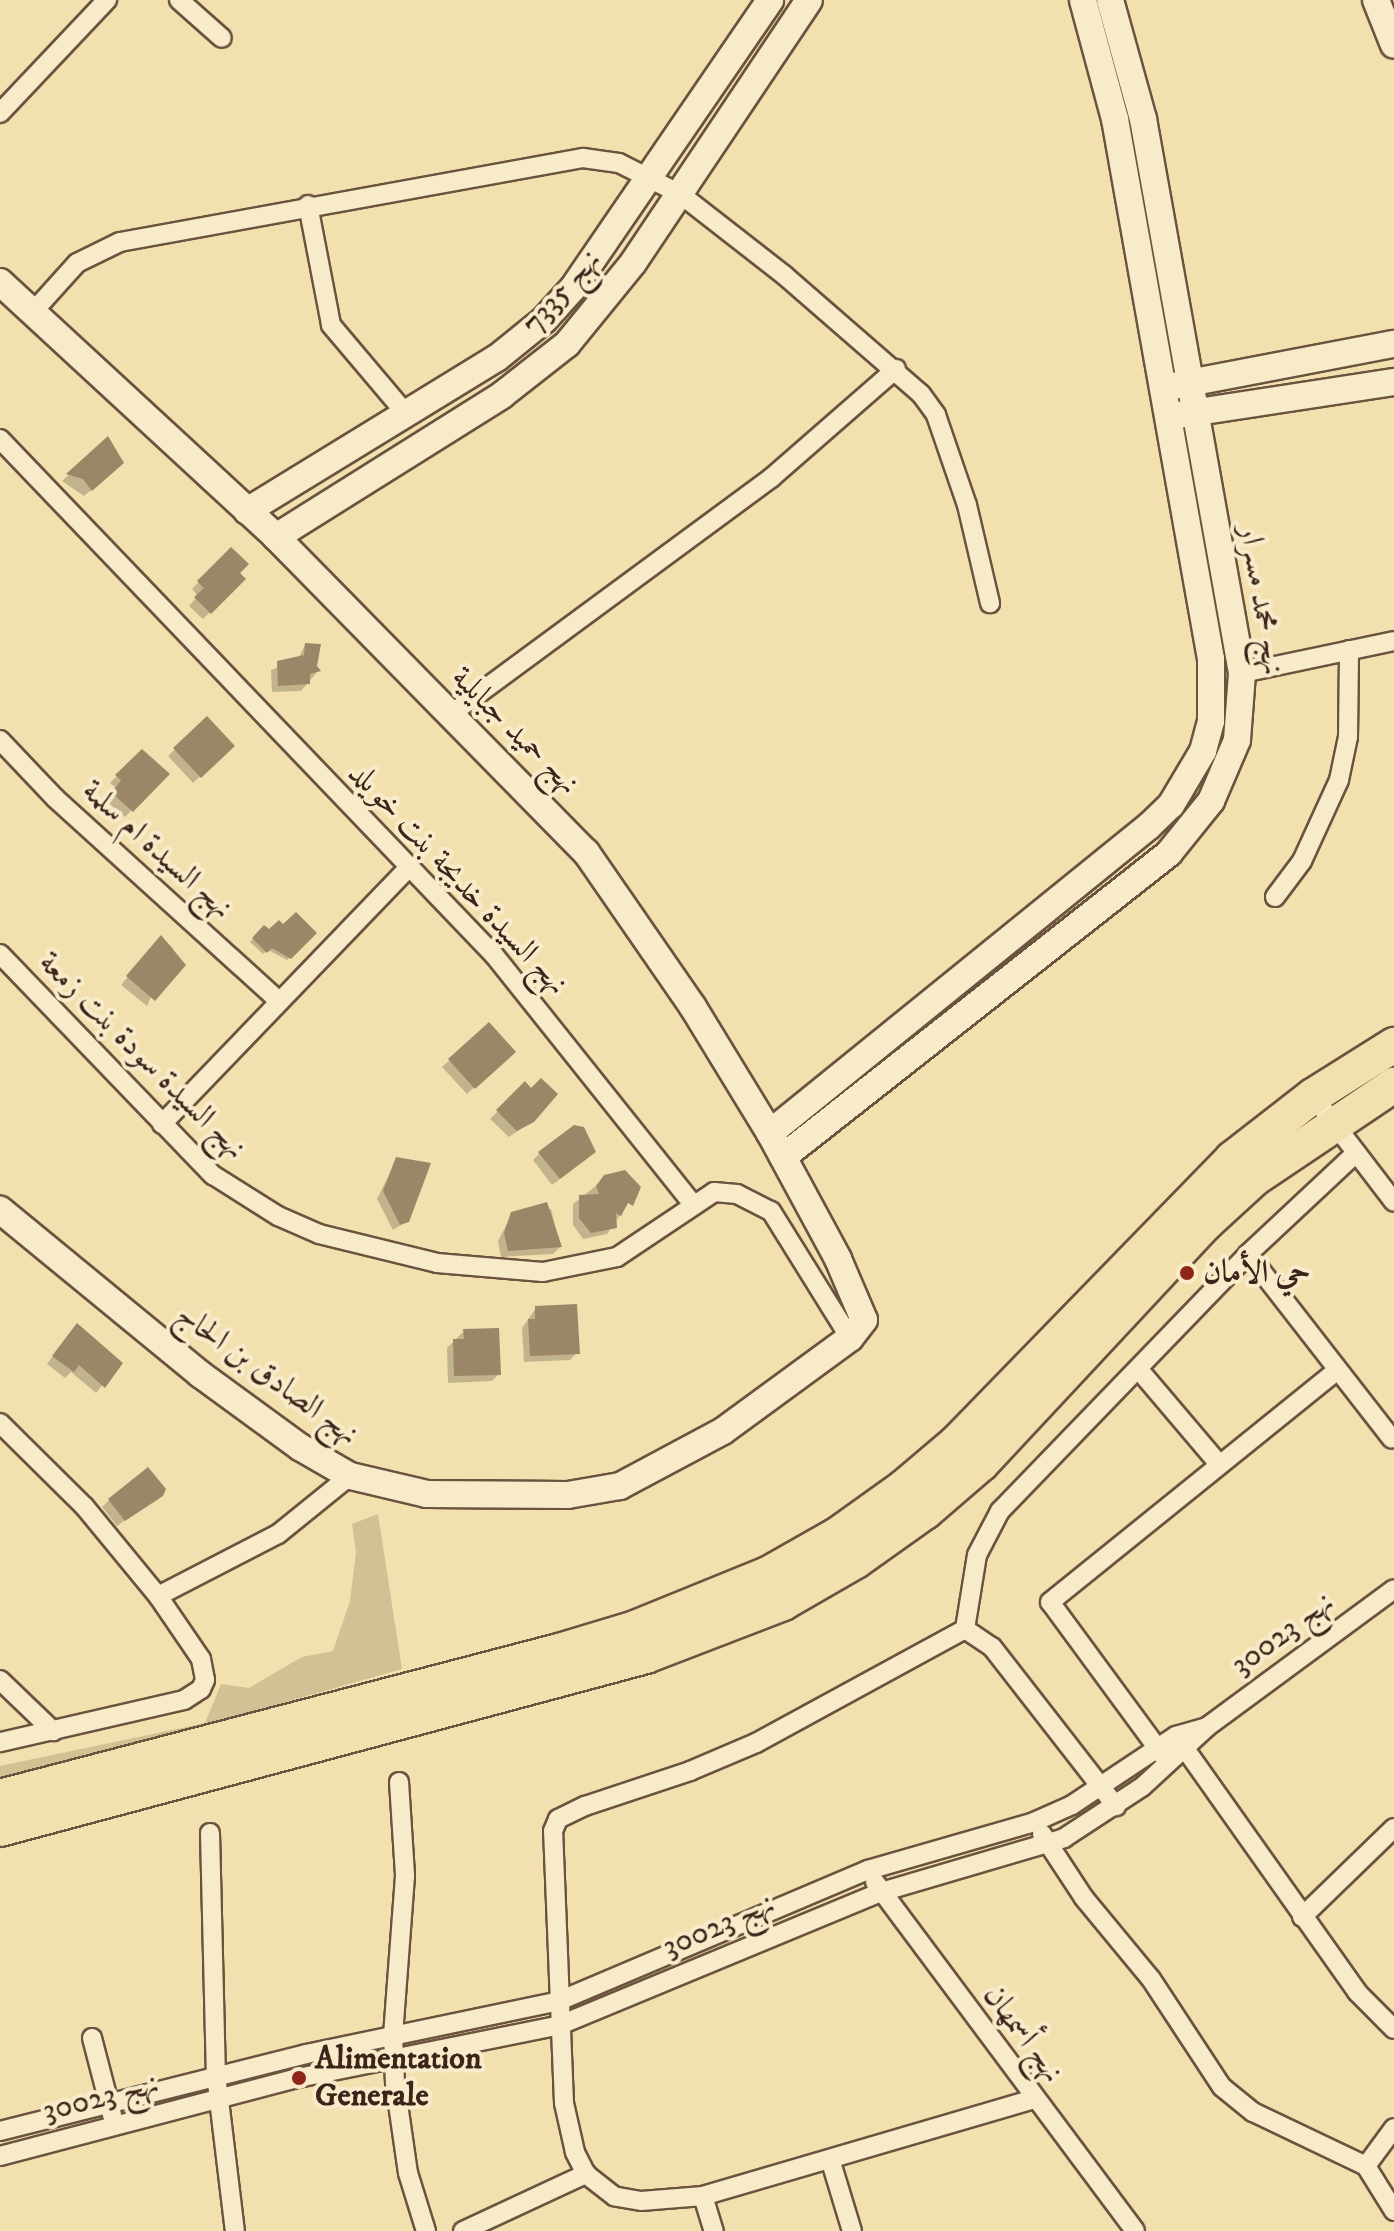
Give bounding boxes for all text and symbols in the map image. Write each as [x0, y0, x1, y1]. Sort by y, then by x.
street label: نهج 7335 [514, 242, 610, 342]
street label: نهج محمد مسرار [1230, 522, 1292, 678]
street label: نهج حميد جبايلية [443, 659, 587, 803]
street label: نهج السيدة خديجة بنت خويلد [340, 755, 576, 1003]
street label: نهج السيدة ام سلمة [73, 772, 241, 928]
street label: نهج السيدة سودة بنت زمعة [30, 944, 254, 1168]
place label: حي الأمان [1203, 1254, 1310, 1292]
marker: حي الأمان [1178, 1264, 1196, 1282]
street label: نهج الصادق بن الحاج [168, 1296, 366, 1454]
street label: نهج 30023 [1224, 1584, 1342, 1684]
street label: نهج 30023 [657, 1885, 781, 1967]
street label: نهج أسمهان [974, 1977, 1072, 2091]
place label: Alimentation Generale [315, 2041, 482, 2116]
street label: نهج 30023 [39, 2065, 163, 2131]
marker: Alimentation Generale [290, 2069, 308, 2087]

